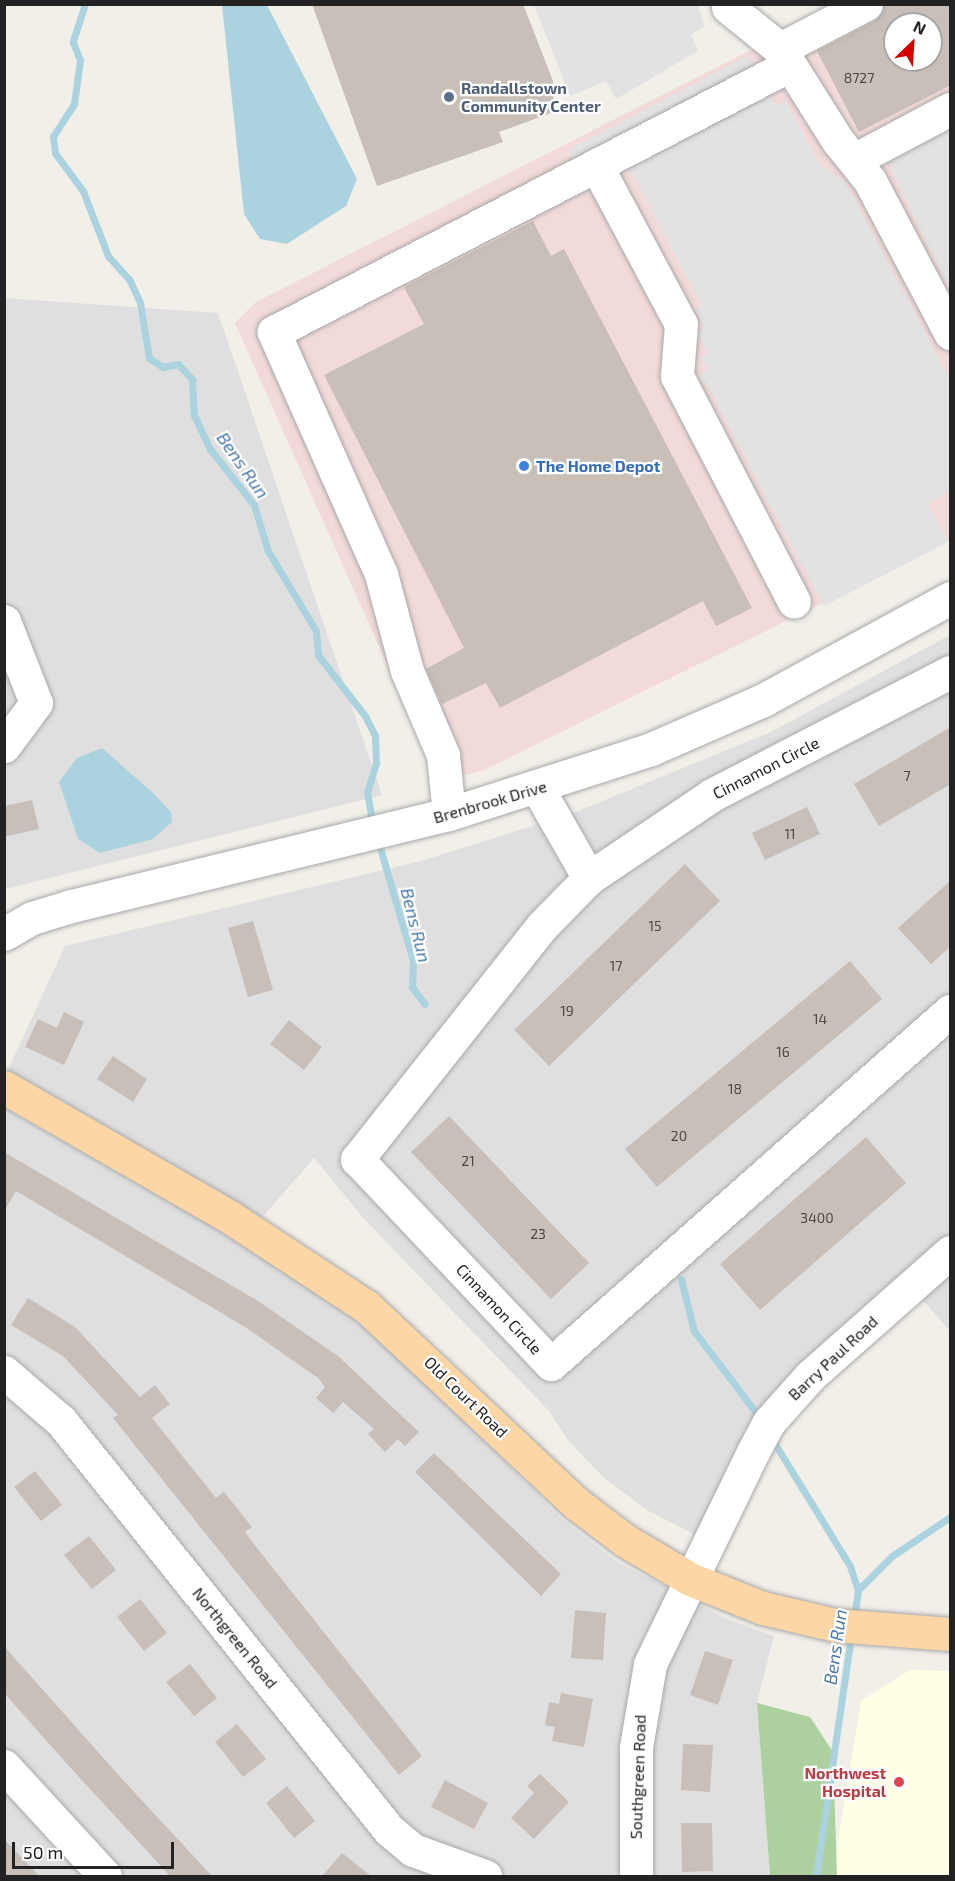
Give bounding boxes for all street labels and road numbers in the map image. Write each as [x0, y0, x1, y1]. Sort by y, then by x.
street label: Cinnamon Circle [710, 733, 822, 803]
street label: Brenbrook Drive [431, 777, 549, 827]
street label: Cinnamon Circle [452, 1260, 546, 1358]
street label: Barry Paul Road [784, 1311, 882, 1405]
street label: Old Court Road [420, 1352, 512, 1442]
street label: Northgreen Road [188, 1584, 282, 1692]
street label: Southgreen Road [626, 1714, 650, 1840]

